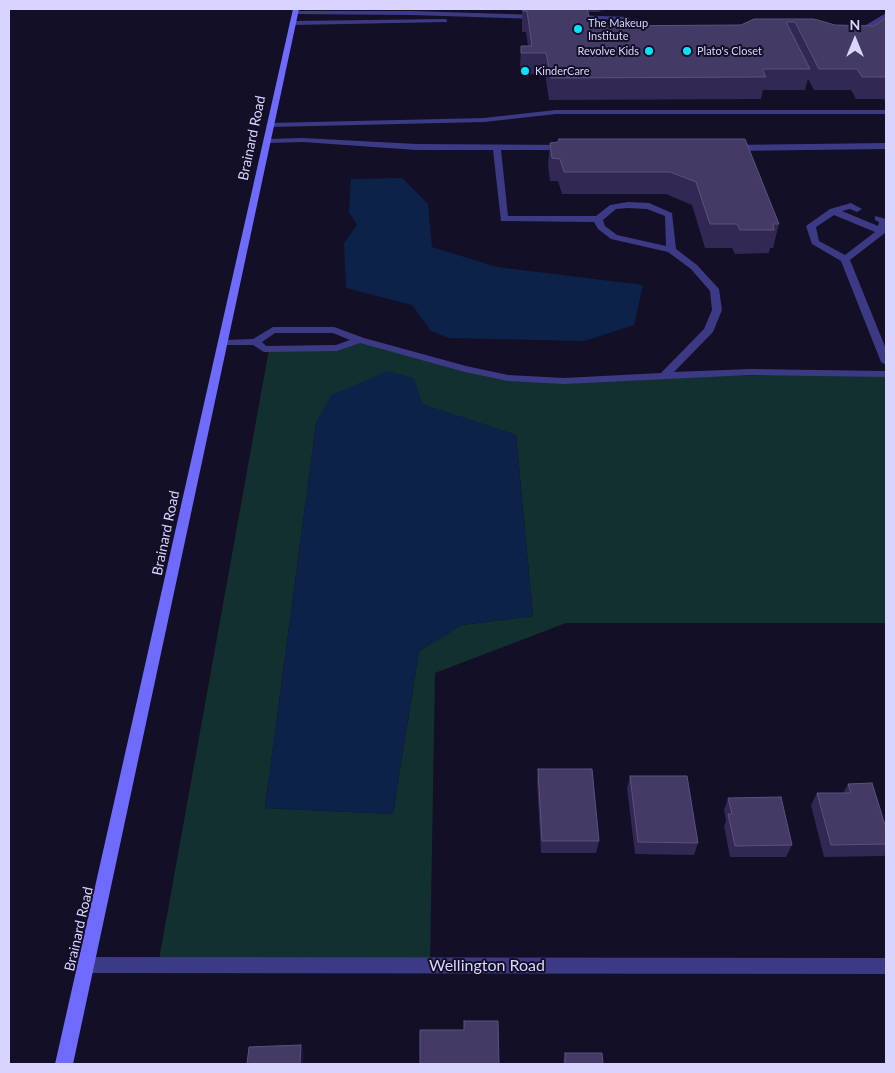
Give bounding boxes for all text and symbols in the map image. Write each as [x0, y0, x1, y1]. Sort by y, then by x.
north arrow [830, 15, 880, 65]
place label: The Makeup Institute [588, 16, 648, 42]
text: N [850, 16, 860, 33]
marker: The Makeup Institute [572, 23, 584, 35]
place label: Revolve Kids [577, 44, 639, 58]
place label: Plato's Closet [697, 44, 762, 58]
marker: Revolve Kids [643, 45, 655, 57]
marker: Plato's Closet [681, 45, 693, 57]
place label: KinderCare [535, 64, 589, 78]
marker: KinderCare [519, 65, 531, 77]
street label: Brainard Road [235, 94, 269, 182]
street label: Brainard Road [149, 489, 183, 577]
street label: Brainard Road [61, 885, 97, 973]
street label: Wellington Road [429, 956, 545, 976]

